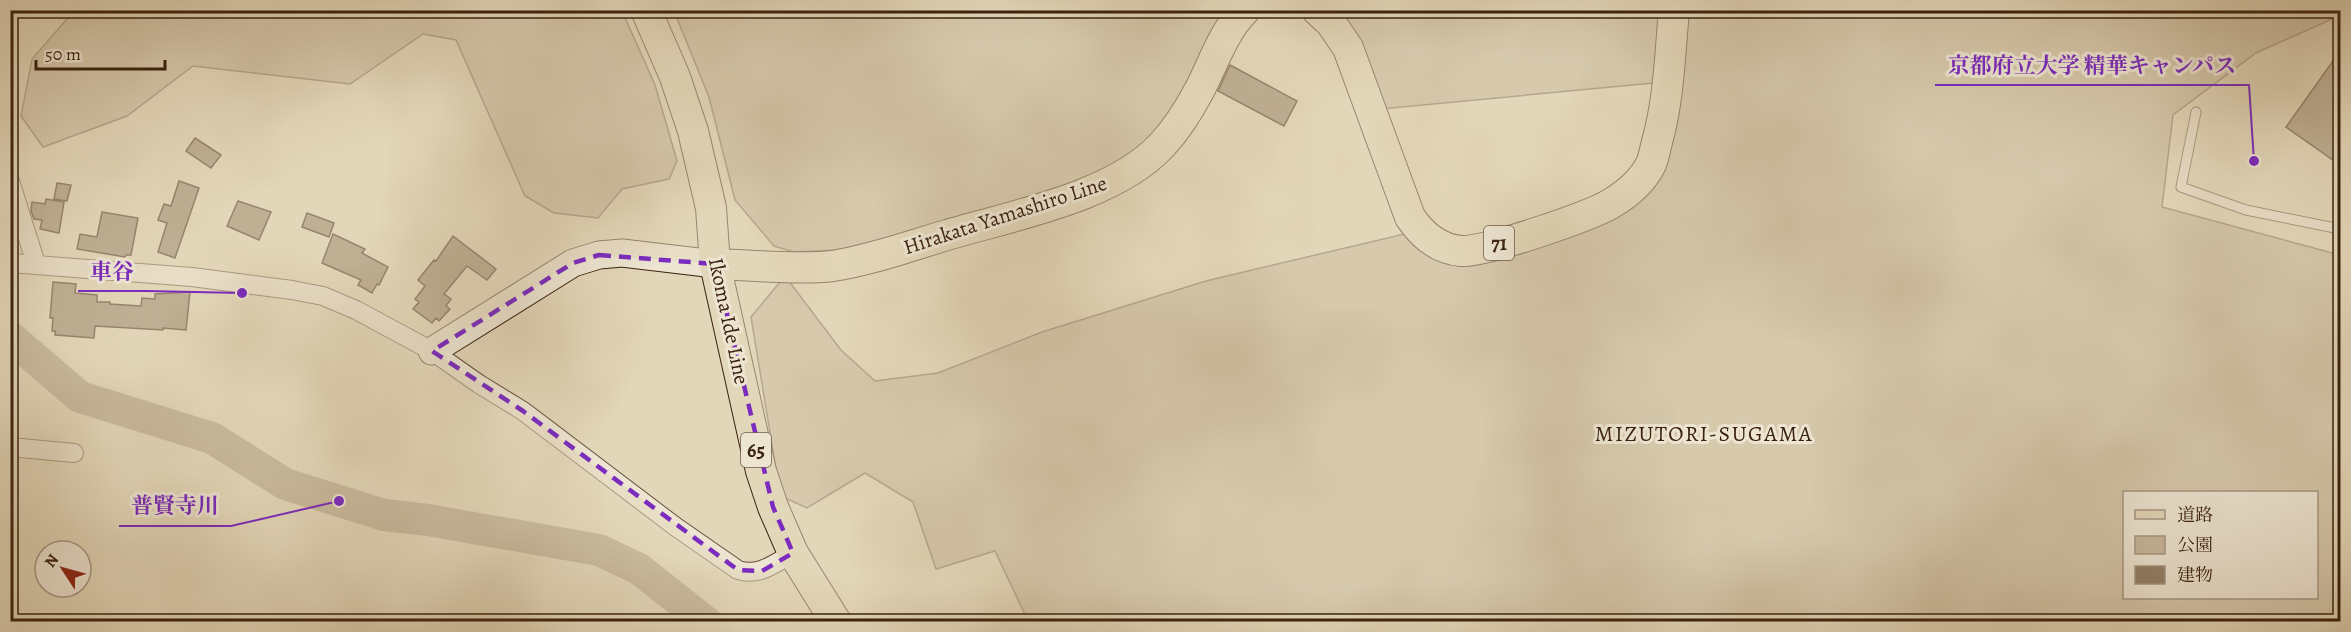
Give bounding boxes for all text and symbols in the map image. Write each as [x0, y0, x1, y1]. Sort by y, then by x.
scale bar [36, 33, 165, 71]
text: 50 m [45, 42, 81, 66]
callout: 京都府立大学 精華キャンパス [1935, 45, 2249, 85]
text: 京都府立大学 精華キャンパス [1948, 51, 2236, 81]
street label: Hirakata Yamashiro Line [900, 169, 1110, 261]
road number: 71 [1484, 226, 1514, 260]
callout: 車谷 [78, 251, 146, 291]
street label: Ikoma Ide Line [702, 255, 756, 387]
text: 車谷 [90, 257, 134, 287]
district label: MIZUTORI-SUGAMA [1595, 419, 1813, 449]
road number: 65 [741, 433, 771, 467]
callout: 普賢寺川 [119, 486, 231, 526]
text: 普賢寺川 [131, 491, 219, 521]
legend [2123, 491, 2318, 599]
text: 道路 [2177, 503, 2213, 527]
text: 公園 [2177, 533, 2213, 557]
north arrow [33, 539, 93, 599]
text: N [39, 549, 64, 572]
text: 建物 [2177, 563, 2213, 587]

